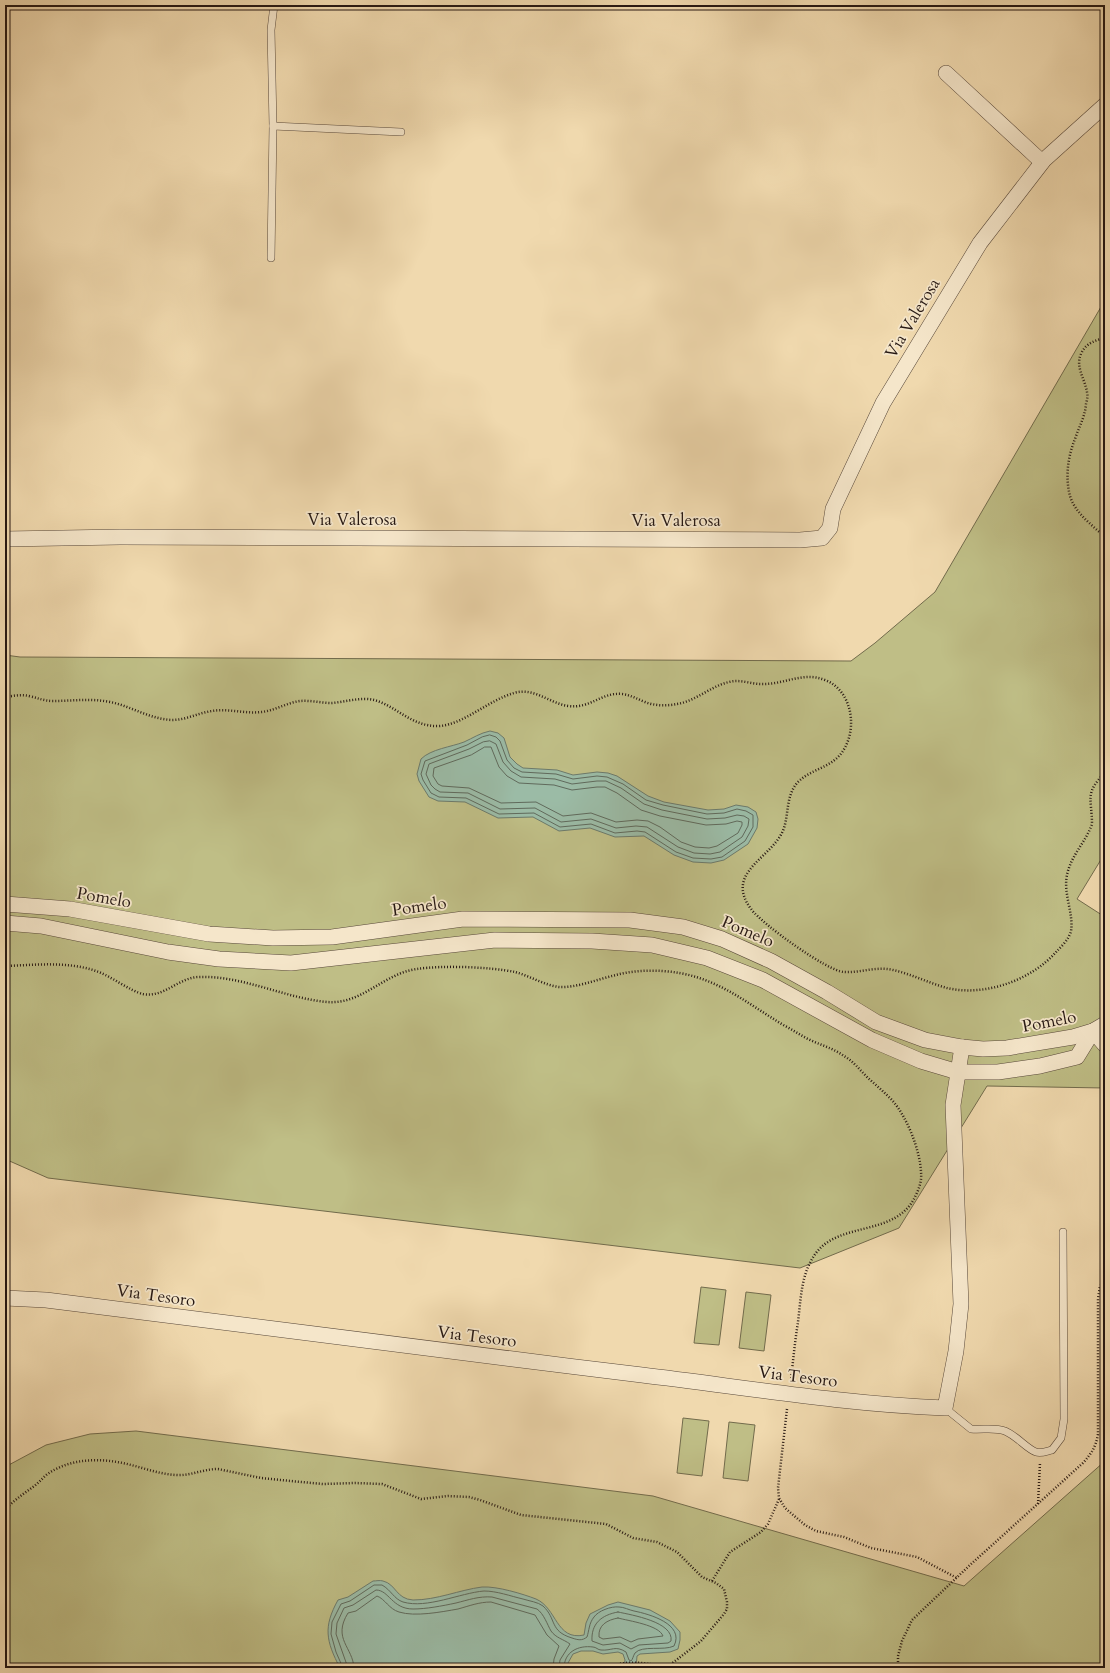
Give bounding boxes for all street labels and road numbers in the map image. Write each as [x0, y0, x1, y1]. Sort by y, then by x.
street label: Via Valerosa [880, 273, 946, 363]
street label: Via Valerosa [307, 508, 397, 531]
street label: Via Valerosa [631, 509, 721, 532]
street label: Pomelo [75, 881, 133, 914]
street label: Pomelo [390, 891, 448, 922]
street label: Pomelo [718, 910, 778, 953]
street label: Pomelo [1020, 1005, 1078, 1038]
street label: Via Tesoro [115, 1279, 197, 1312]
street label: Via Tesoro [436, 1320, 518, 1353]
street label: Via Tesoro [757, 1360, 839, 1393]

